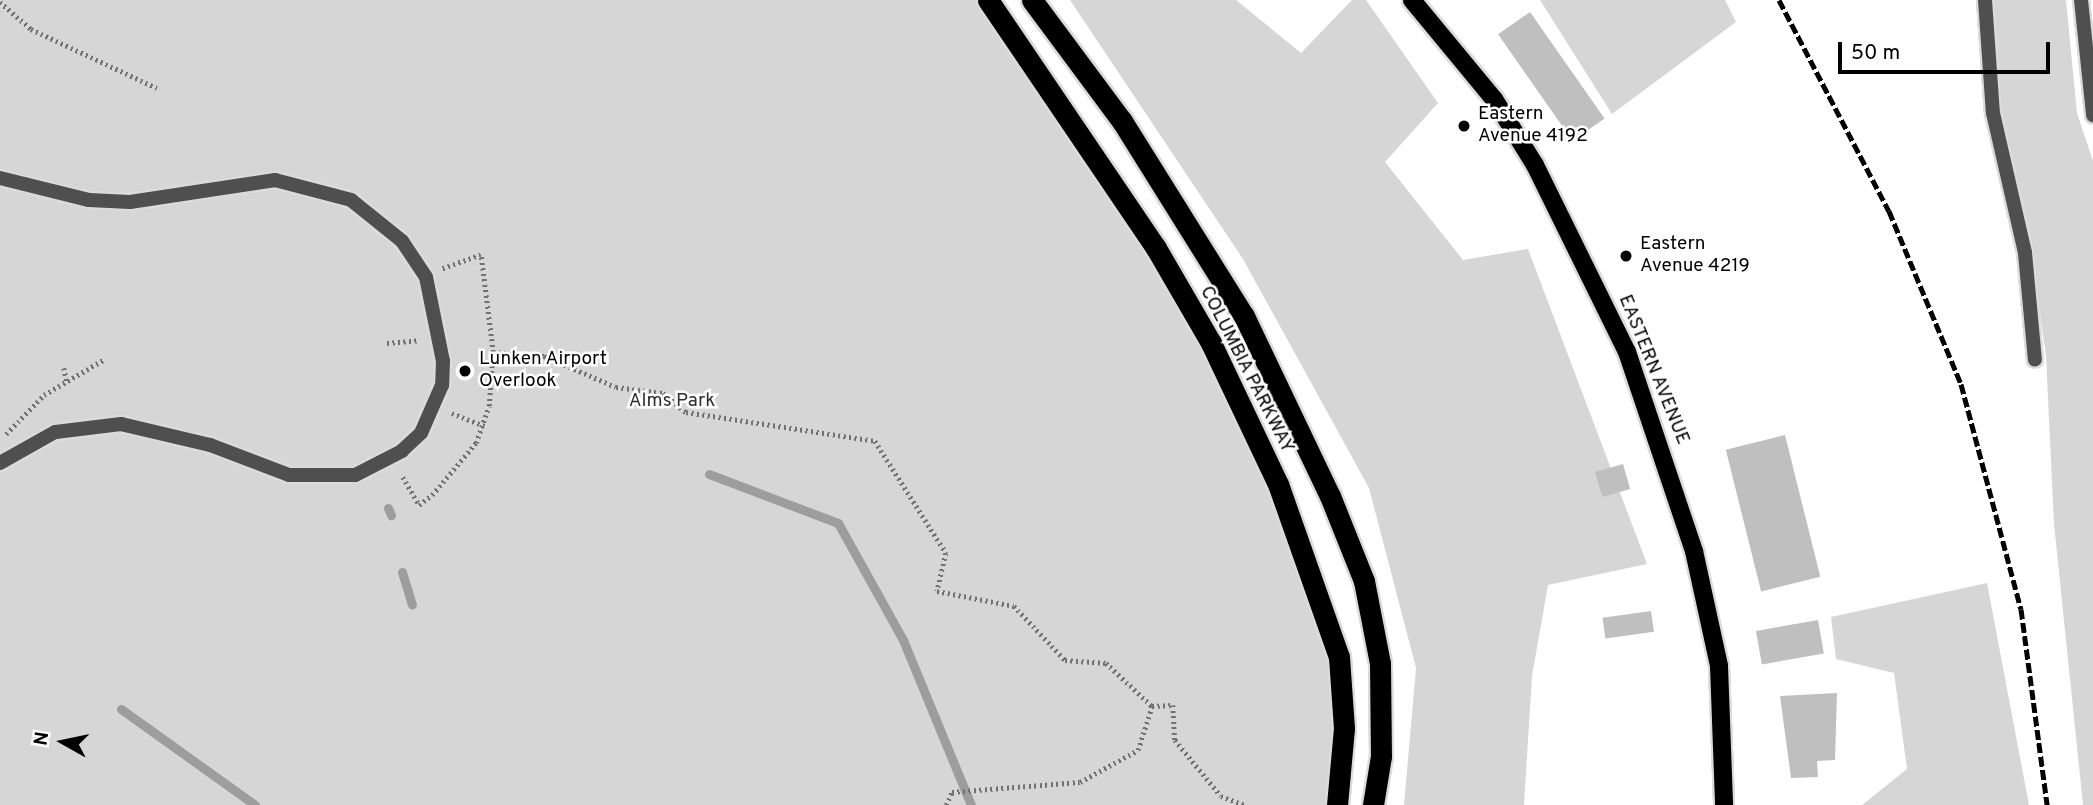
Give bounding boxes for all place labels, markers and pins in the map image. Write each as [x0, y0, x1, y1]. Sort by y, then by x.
place label: Eastern Avenue 4192 [1478, 104, 1588, 148]
marker: Eastern Avenue 4192 [1456, 118, 1472, 134]
place label: Eastern Avenue 4219 [1640, 234, 1750, 278]
marker: Eastern Avenue 4219 [1618, 248, 1634, 264]
place label: Lunken Airport Overlook [479, 349, 608, 393]
marker: Lunken Airport Overlook [457, 363, 473, 379]

